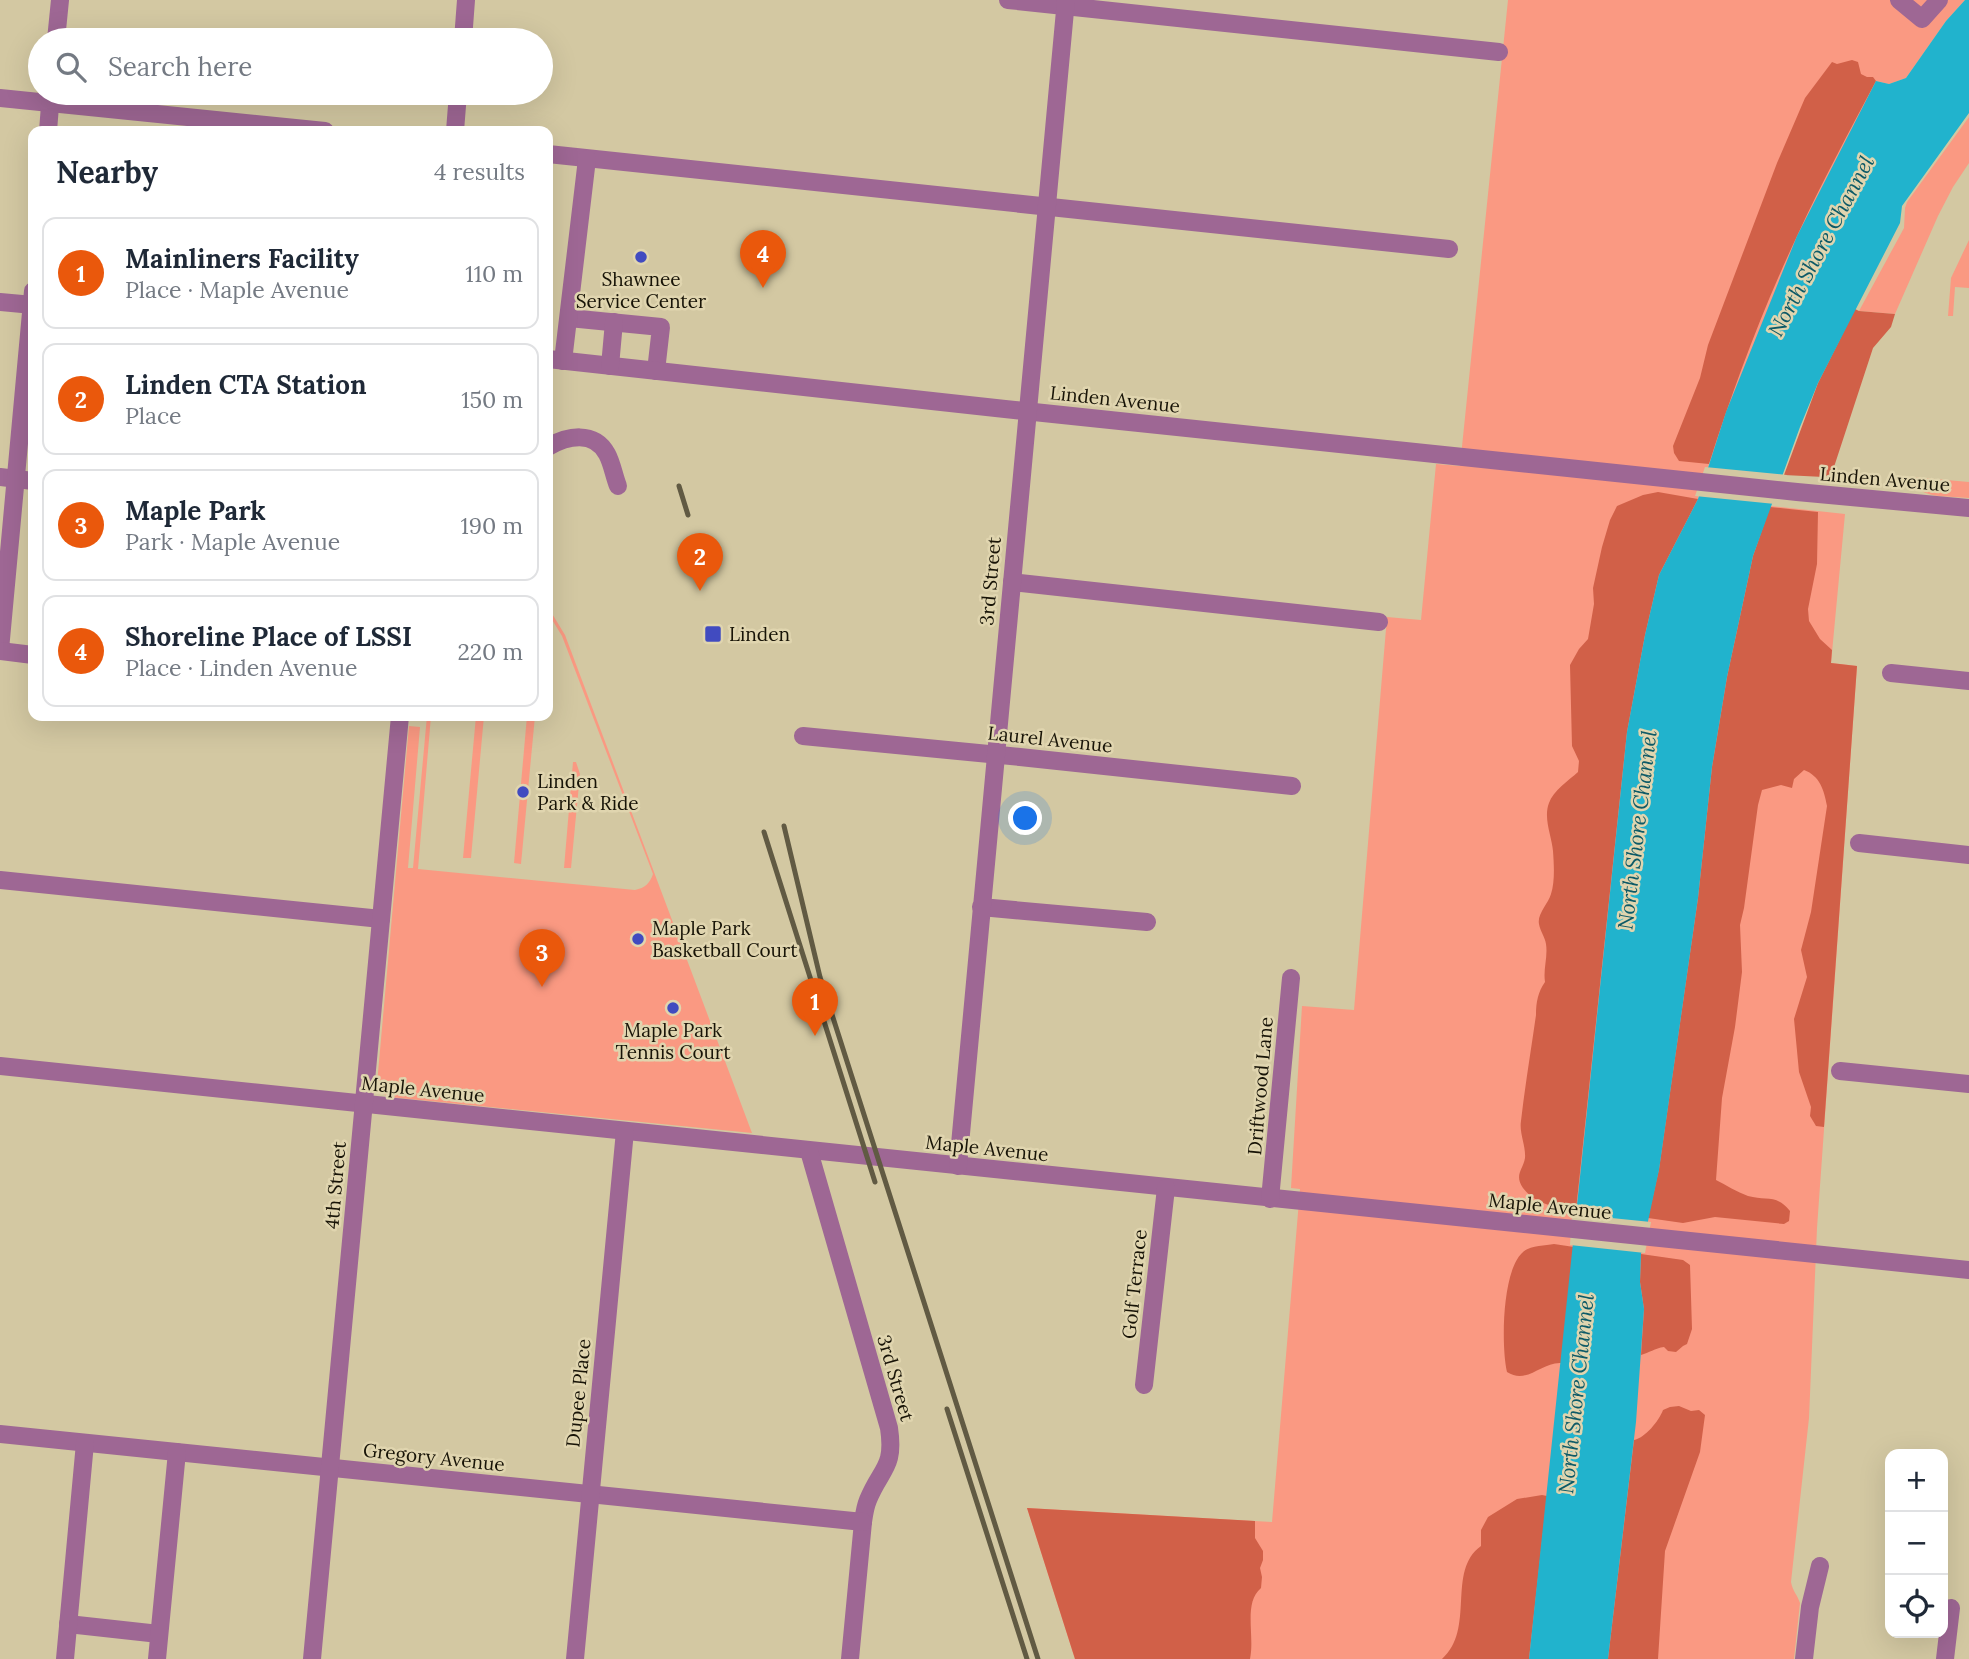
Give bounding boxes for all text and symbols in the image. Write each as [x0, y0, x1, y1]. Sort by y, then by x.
search box [28, 28, 553, 105]
icon: search [52, 48, 90, 86]
text: Search here [108, 50, 252, 83]
water label: North Shore Channel [1762, 151, 1880, 341]
text: Nearby [56, 153, 158, 191]
text: 4 results [434, 157, 525, 186]
pin: 4 [740, 230, 786, 288]
text: Mainliners Facility [125, 242, 359, 275]
marker: Shawnee Service Center [633, 249, 649, 265]
text: 1 [76, 259, 86, 288]
text: 110 m [465, 259, 523, 288]
place label: Shawnee Service Center [576, 267, 707, 313]
text: Place · Maple Avenue [125, 275, 349, 304]
text: Linden CTA Station [125, 368, 367, 401]
street label: Linden Avenue [1049, 380, 1181, 418]
text: 2 [75, 385, 87, 414]
text: 150 m [461, 385, 523, 414]
text: Place [125, 401, 182, 430]
street label: Linden Avenue [1819, 461, 1951, 497]
text: Maple Park [125, 494, 266, 527]
text: 3 [75, 511, 87, 540]
text: 190 m [460, 511, 523, 540]
text: Park · Maple Avenue [125, 527, 340, 556]
pin: 2 [677, 533, 723, 591]
street label: 3rd Street [974, 535, 1006, 626]
text: Shoreline Place of LSSI [125, 620, 412, 653]
place label: Linden [729, 622, 790, 646]
marker: Linden [703, 624, 723, 644]
text: 4 [75, 637, 87, 666]
text: 220 m [457, 637, 523, 666]
text: Place · Linden Avenue [125, 653, 357, 682]
street label: Laurel Avenue [986, 721, 1114, 757]
water label: North Shore Channel [1611, 729, 1663, 931]
place label: Linden Park & Ride [537, 769, 639, 815]
marker: Linden Park & Ride [515, 784, 531, 800]
your location [1008, 801, 1042, 835]
place label: Maple Park Basketball Court [652, 916, 798, 962]
pin: 3 [519, 929, 565, 987]
marker: Maple Park Basketball Court [630, 931, 646, 947]
pin: 1 [792, 978, 838, 1036]
marker: Maple Park Tennis Court [665, 1000, 681, 1016]
street label: Driftwood Lane [1242, 1016, 1278, 1156]
place label: Maple Park Tennis Court [615, 1018, 731, 1064]
street label: Maple Avenue [360, 1071, 486, 1107]
street label: Maple Avenue [924, 1130, 1050, 1166]
street label: 4th Street [319, 1140, 351, 1230]
street label: Maple Avenue [1487, 1188, 1613, 1224]
street label: Golf Terrace [1116, 1228, 1152, 1340]
water label: North Shore Channel [1552, 1293, 1600, 1495]
street label: 3rd Street [872, 1332, 920, 1425]
street label: Dupee Place [560, 1338, 596, 1448]
street label: Gregory Avenue [362, 1438, 506, 1476]
map controls [1885, 1449, 1948, 1638]
button: + [1885, 1449, 1948, 1512]
button: − [1885, 1512, 1948, 1575]
button: locate [1885, 1575, 1948, 1638]

